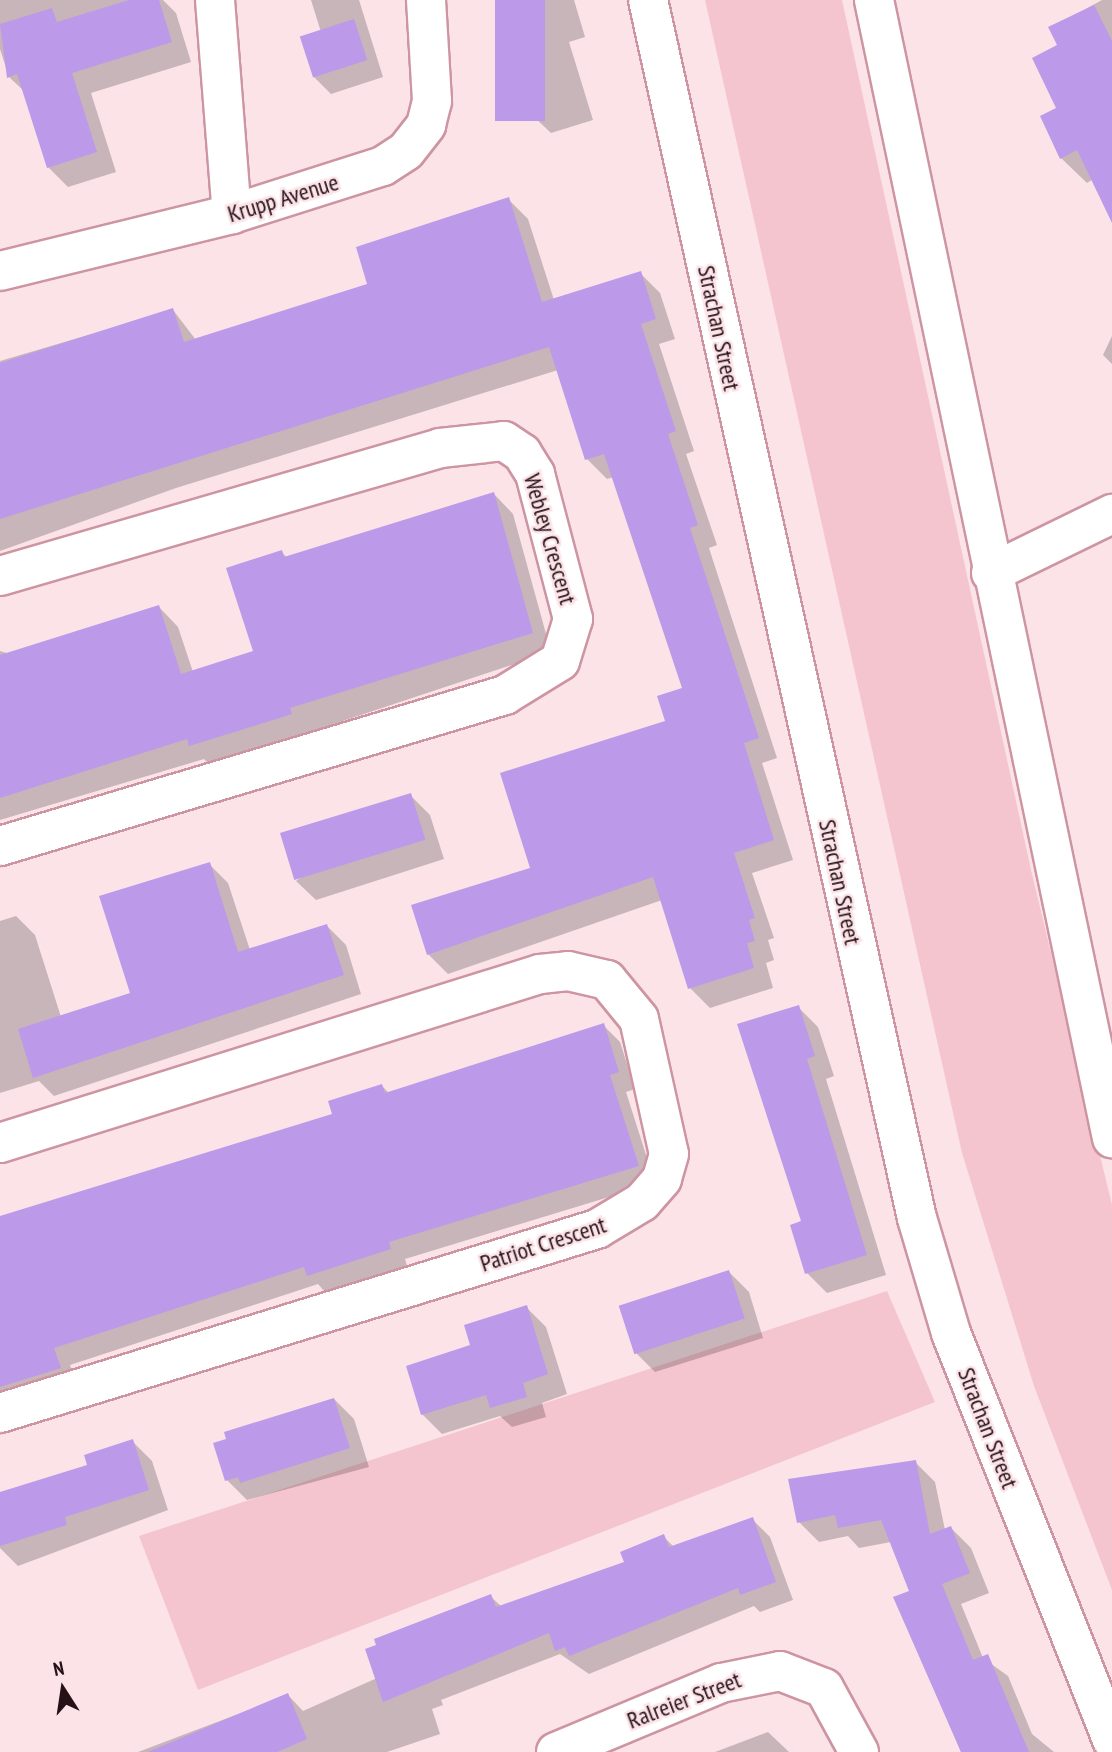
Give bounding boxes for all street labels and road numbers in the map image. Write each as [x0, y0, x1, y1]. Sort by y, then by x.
street label: Krupp Avenue [224, 167, 342, 229]
street label: Strachan Street [692, 263, 746, 393]
street label: Webley Crescent [518, 470, 582, 608]
street label: Strachan Street [813, 817, 867, 947]
street label: Patriot Crescent [476, 1210, 610, 1278]
street label: Strachan Street [952, 1364, 1024, 1492]
street label: Ralreier Street [623, 1665, 745, 1735]

